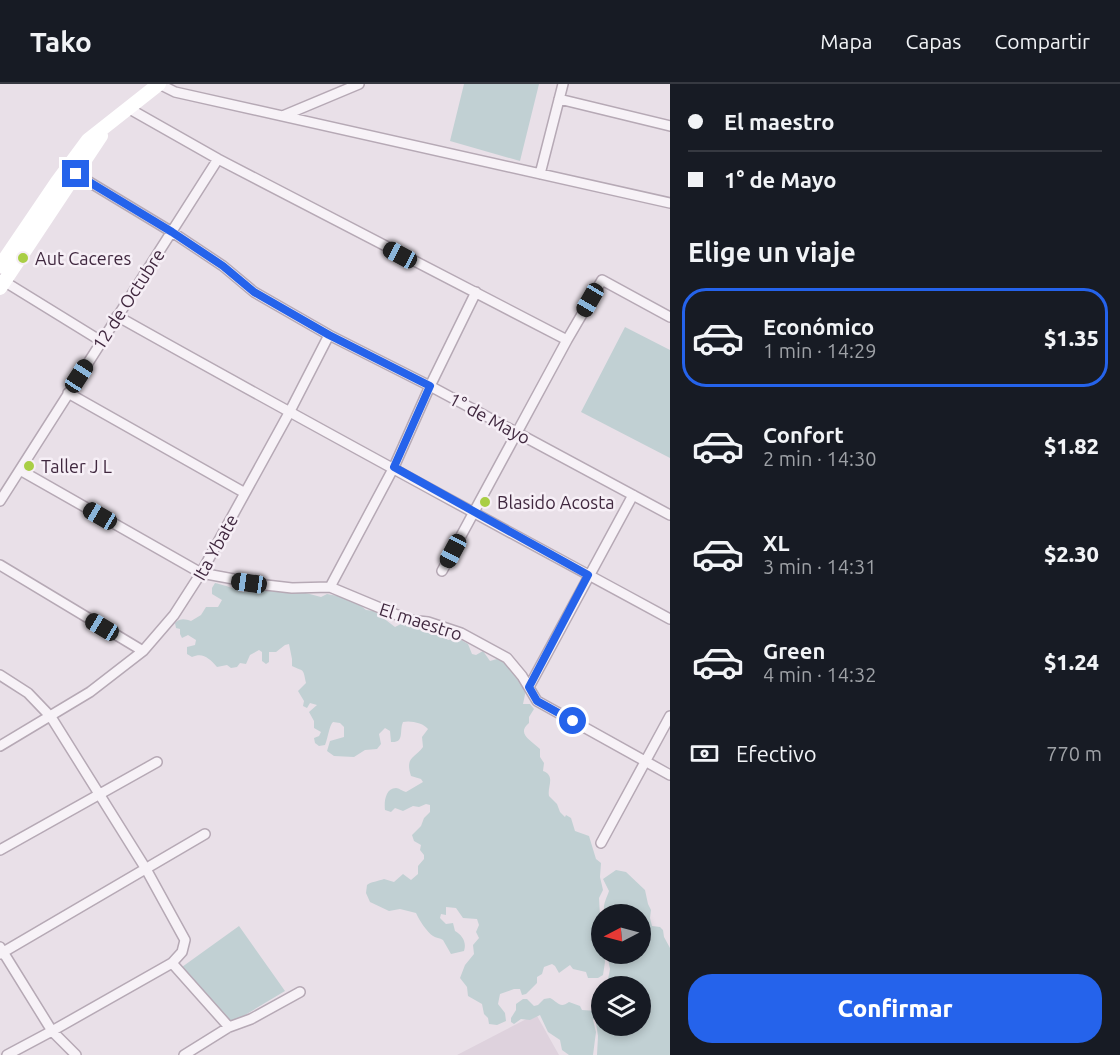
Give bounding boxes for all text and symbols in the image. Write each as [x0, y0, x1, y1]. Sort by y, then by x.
text: Tako [30, 26, 92, 57]
text: Mapa [820, 29, 872, 53]
text: Capas [905, 29, 961, 53]
text: Compartir [994, 29, 1090, 53]
text: El maestro [724, 109, 835, 134]
route end [62, 160, 89, 187]
text: 1° de Mayo [724, 167, 836, 192]
text: Elige un viaje [688, 237, 856, 267]
car [380, 239, 420, 271]
street label: 12 de Octubre [88, 245, 168, 353]
place label: Aut Caceres [35, 248, 131, 268]
marker: Aut Caceres [16, 251, 30, 265]
car [573, 280, 607, 320]
icon: car [691, 311, 745, 365]
text: Económico [763, 314, 874, 339]
text: $1.35 [1044, 325, 1099, 350]
text: 1 min · 14:29 [763, 339, 877, 362]
car [62, 356, 96, 396]
street label: 1° de Mayo [446, 388, 534, 448]
icon: car [691, 419, 745, 473]
text: Confort [763, 422, 844, 447]
text: $1.82 [1044, 433, 1099, 458]
text: 2 min · 14:30 [763, 447, 877, 470]
place label: Taller J L [41, 456, 112, 476]
marker: Taller J L [22, 459, 36, 473]
place label: Blasido Acosta [497, 492, 614, 512]
marker: Blasido Acosta [478, 495, 492, 509]
car [80, 499, 120, 533]
street label: Ita Ybate [189, 511, 241, 583]
icon: car [691, 527, 745, 581]
text: XL [763, 530, 790, 555]
car [437, 531, 469, 571]
text: $2.30 [1044, 541, 1099, 566]
text: 3 min · 14:31 [763, 555, 877, 578]
car [230, 572, 268, 594]
street label: El maestro [377, 598, 465, 644]
car [82, 610, 122, 644]
icon: car [691, 635, 745, 689]
text: Green [763, 638, 825, 663]
text: $1.24 [1044, 649, 1099, 674]
text: 4 min · 14:32 [763, 663, 877, 686]
route start [559, 707, 586, 734]
icon: cash [688, 737, 721, 770]
text: Efectivo [736, 741, 817, 766]
text: 770 m [1046, 742, 1102, 765]
north arrow [591, 904, 651, 964]
map controls [591, 904, 651, 1036]
button: Confirmar [688, 974, 1102, 1043]
button: layers [591, 976, 651, 1036]

